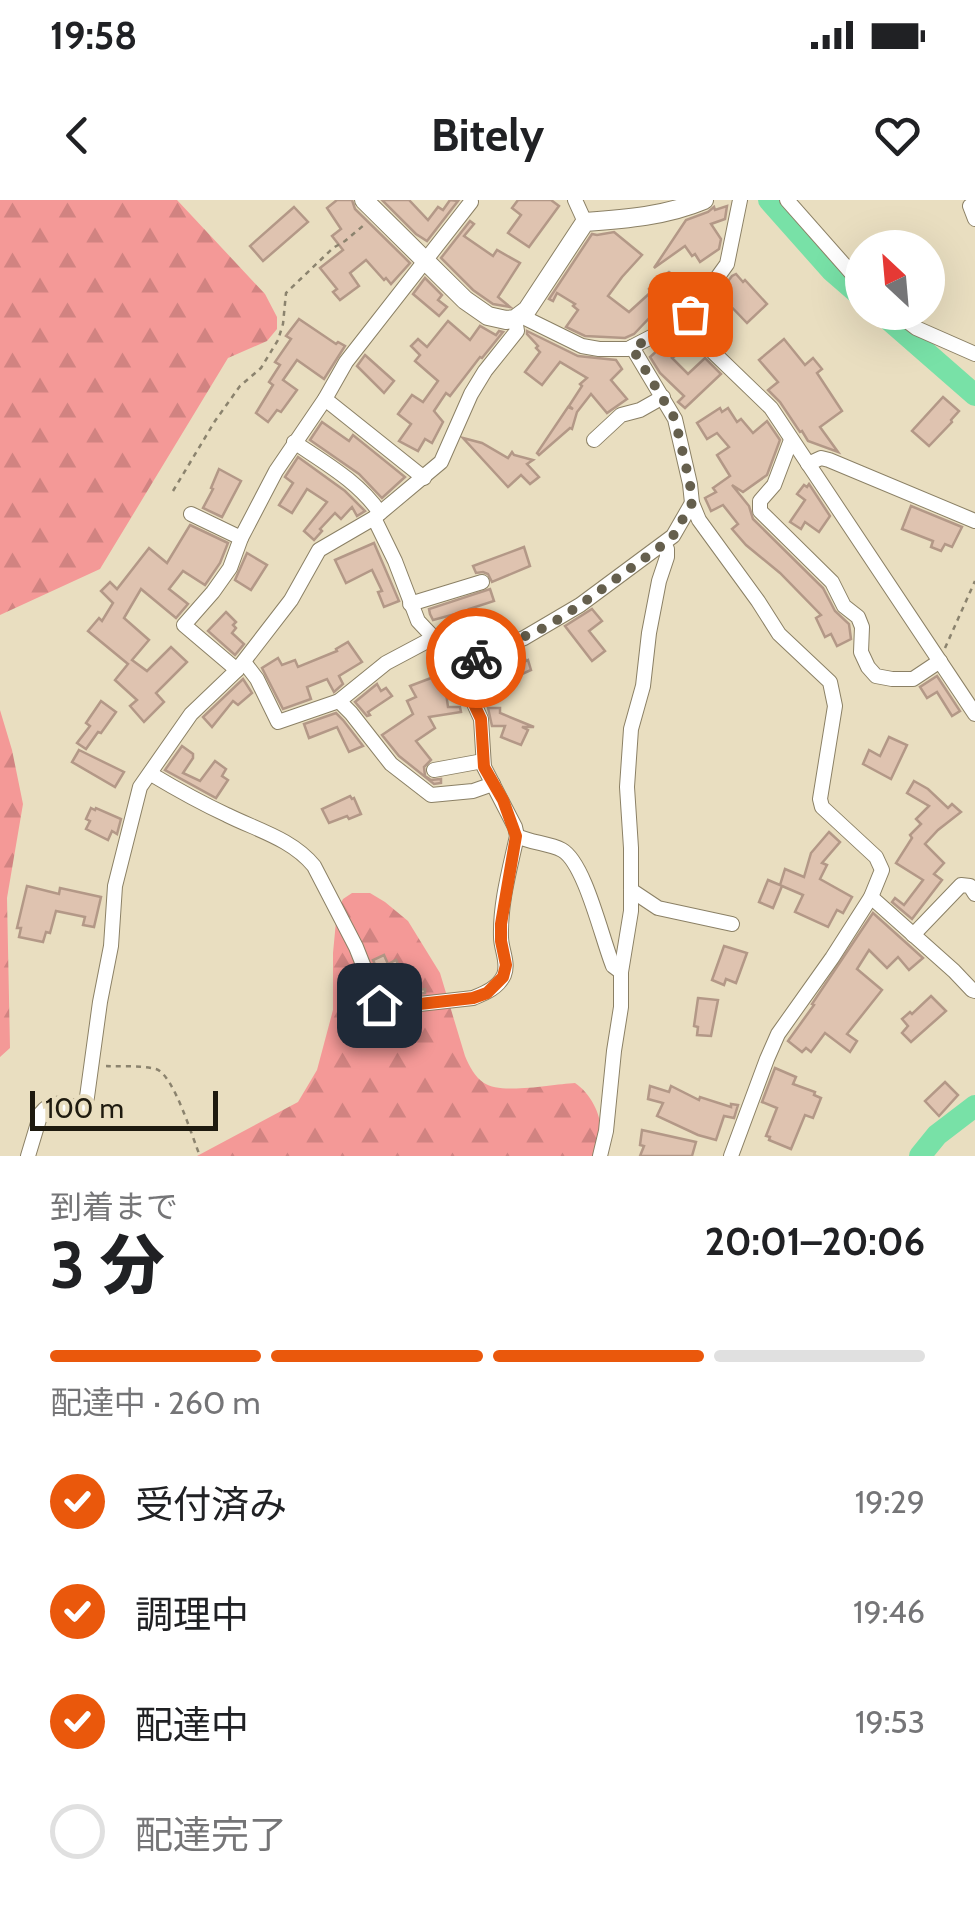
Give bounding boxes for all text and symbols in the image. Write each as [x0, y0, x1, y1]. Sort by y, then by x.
text: 19:58 [50, 12, 137, 59]
icon: back [50, 108, 105, 163]
text: Bitely [431, 108, 544, 162]
icon: heart [870, 108, 925, 163]
north arrow [845, 230, 945, 330]
map controls [845, 230, 945, 330]
pin [648, 272, 733, 357]
icon: bag [663, 287, 718, 342]
courier [426, 608, 526, 708]
icon: bike [449, 631, 504, 686]
pin [337, 963, 422, 1048]
icon: home [352, 978, 407, 1033]
scale bar [30, 1086, 218, 1130]
text: 100 m [45, 1091, 124, 1125]
text: 到着まで [50, 1187, 178, 1226]
text: 20:01–20:06 [705, 1218, 925, 1265]
text: 3 分 [50, 1225, 165, 1304]
text: 配達中 · 260 m [50, 1383, 261, 1422]
icon: check [50, 1474, 105, 1529]
text: 受付済み [135, 1481, 287, 1528]
text: 19:29 [855, 1482, 925, 1521]
icon: check [50, 1584, 105, 1639]
text: 調理中 [135, 1591, 249, 1638]
text: 19:46 [853, 1592, 925, 1631]
icon: check [50, 1694, 105, 1749]
text: 配達中 [135, 1701, 249, 1748]
text: 19:53 [855, 1702, 925, 1741]
text: 配達完了 [135, 1811, 287, 1858]

